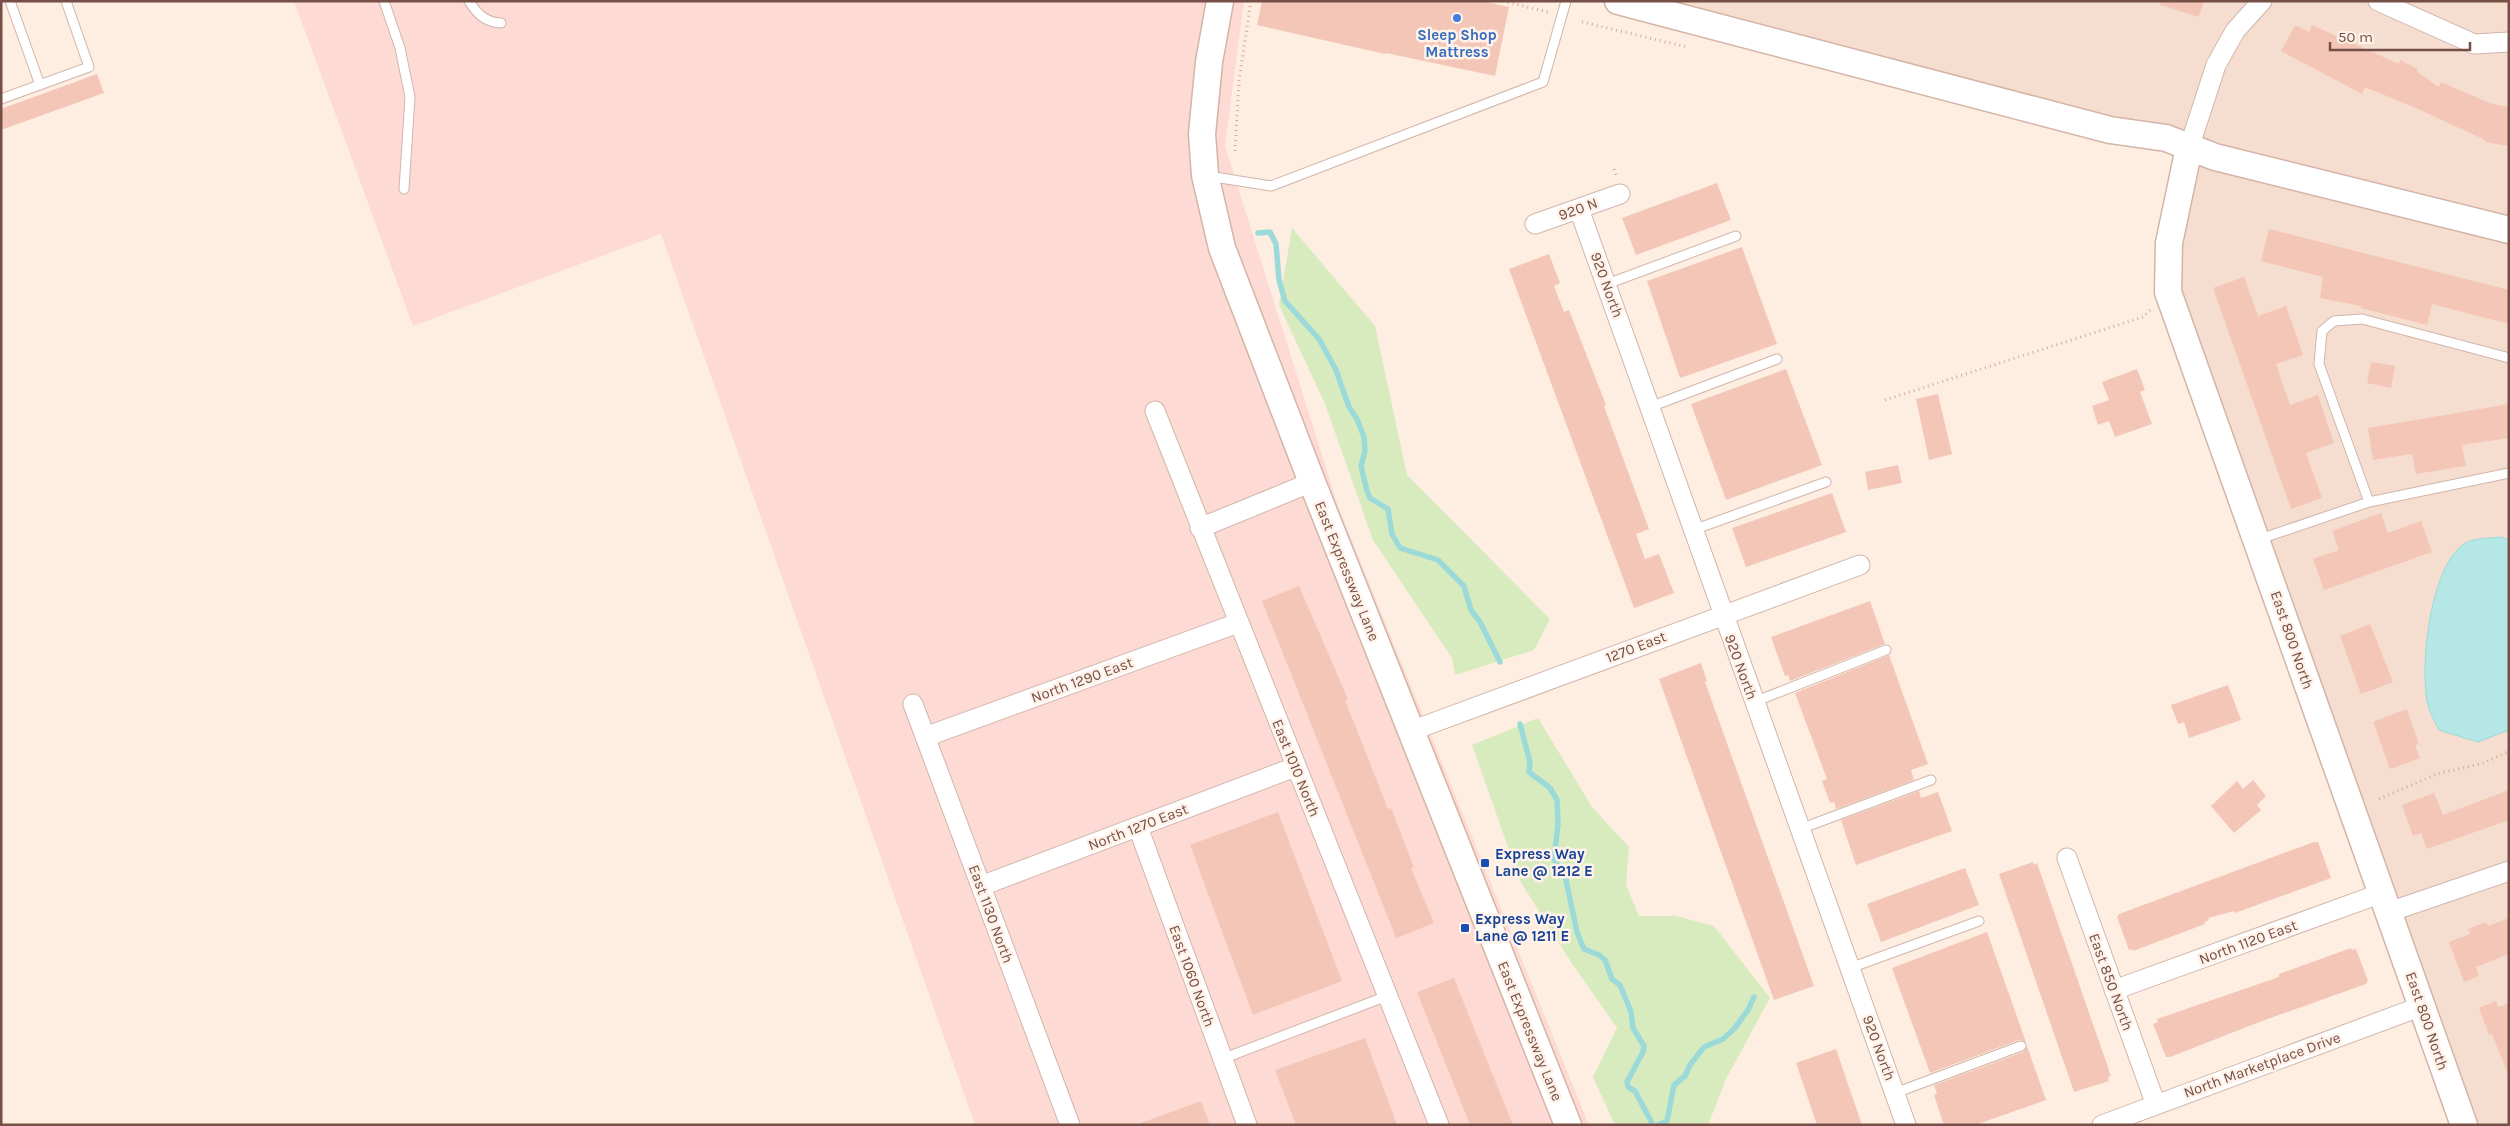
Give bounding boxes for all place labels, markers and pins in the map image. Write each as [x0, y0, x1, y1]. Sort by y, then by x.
marker: Sleep Shop Mattress [1451, 12, 1463, 24]
place label: Sleep Shop Mattress [1417, 26, 1497, 61]
place label: Express Way Lane @ 1212 E [1495, 845, 1593, 880]
marker: Express Way Lane @ 1212 E [1479, 857, 1491, 869]
place label: Express Way Lane @ 1211 E [1475, 910, 1569, 945]
marker: Express Way Lane @ 1211 E [1459, 922, 1471, 934]

